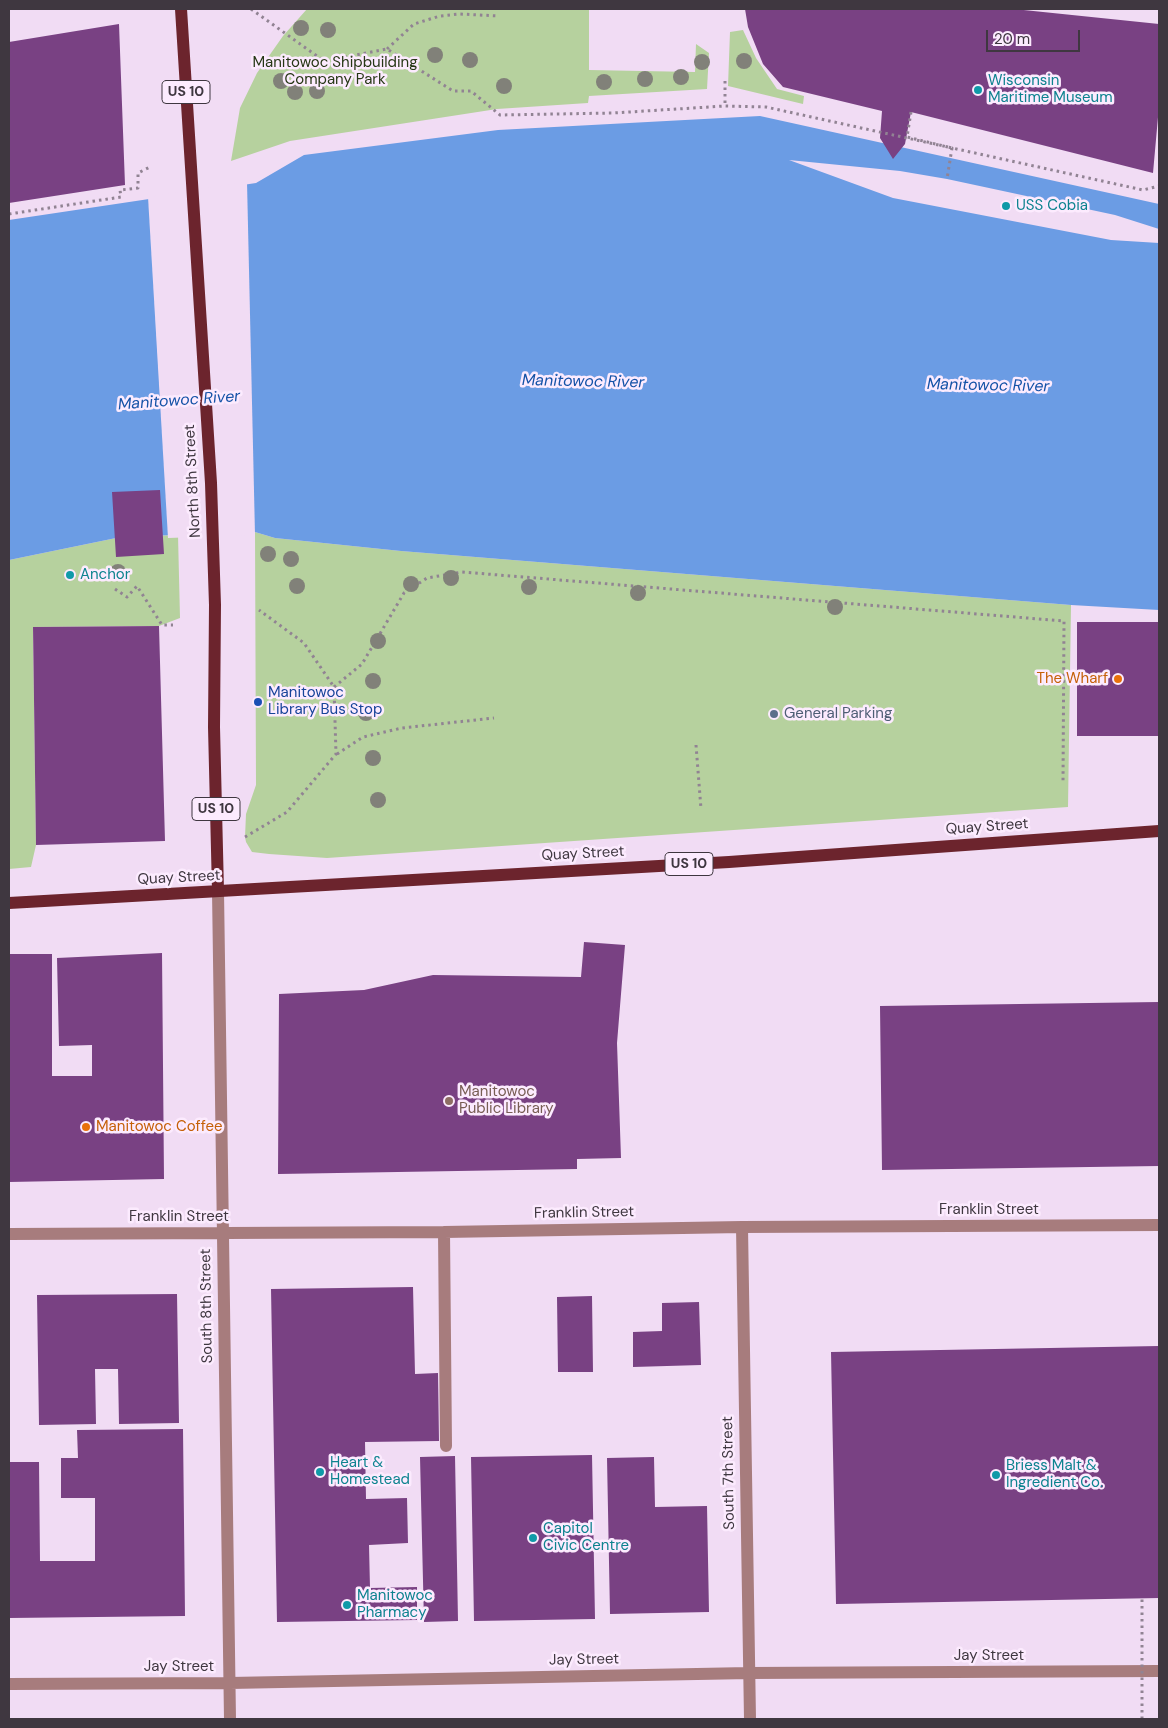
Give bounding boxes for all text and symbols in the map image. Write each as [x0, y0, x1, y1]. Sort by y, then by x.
scale bar [988, 20, 1082, 52]
text: 20 m [994, 29, 1030, 49]
park label: Manitowoc Shipbuilding Company Park [252, 54, 418, 89]
place label: Wisconsin Maritime Museum [988, 72, 1112, 107]
road number: US 10 [162, 80, 210, 104]
marker: Wisconsin Maritime Museum [972, 84, 984, 96]
place label: USS Cobia [1016, 197, 1088, 215]
marker: USS Cobia [1000, 200, 1012, 212]
water label: Manitowoc River [522, 371, 644, 393]
water label: Manitowoc River [927, 375, 1049, 397]
water label: Manitowoc River [117, 387, 241, 415]
street label: North 8th Street [181, 424, 205, 538]
place label: Anchor [80, 566, 130, 584]
marker: Anchor [64, 569, 76, 581]
place label: The Wharf [1036, 670, 1108, 688]
marker: The Wharf [1112, 673, 1124, 685]
place label: Manitowoc Library Bus Stop [268, 684, 382, 719]
marker: Manitowoc Library Bus Stop [252, 696, 264, 708]
place label: General Parking [784, 705, 892, 723]
marker: General Parking [768, 708, 780, 720]
road number: US 10 [192, 798, 240, 821]
street label: Quay Street [945, 815, 1029, 839]
street label: Quay Street [541, 843, 625, 865]
road number: US 10 [665, 852, 713, 876]
street label: Quay Street [137, 867, 221, 889]
place label: Manitowoc Public Library [459, 1083, 554, 1118]
marker: Manitowoc Public Library [443, 1095, 455, 1107]
place label: Manitowoc Coffee [96, 1118, 222, 1136]
marker: Manitowoc Coffee [80, 1121, 92, 1133]
street label: Franklin Street [939, 1201, 1039, 1219]
street label: Franklin Street [534, 1203, 634, 1223]
street label: Franklin Street [129, 1208, 229, 1226]
street label: South 8th Street [197, 1248, 217, 1364]
street label: South 7th Street [719, 1416, 739, 1530]
place label: Heart & Homestead [330, 1454, 410, 1489]
place label: Briess Malt & Ingredient Co. [1006, 1457, 1103, 1492]
marker: Heart & Homestead [314, 1466, 326, 1478]
marker: Briess Malt & Ingredient Co. [990, 1469, 1002, 1481]
place label: Capitol Civic Centre [543, 1520, 629, 1555]
marker: Capitol Civic Centre [527, 1532, 539, 1544]
place label: Manitowoc Pharmacy [357, 1587, 433, 1622]
marker: Manitowoc Pharmacy [341, 1599, 353, 1611]
street label: Jay Street [954, 1647, 1024, 1665]
street label: Jay Street [549, 1650, 619, 1670]
street label: Jay Street [144, 1658, 214, 1676]

